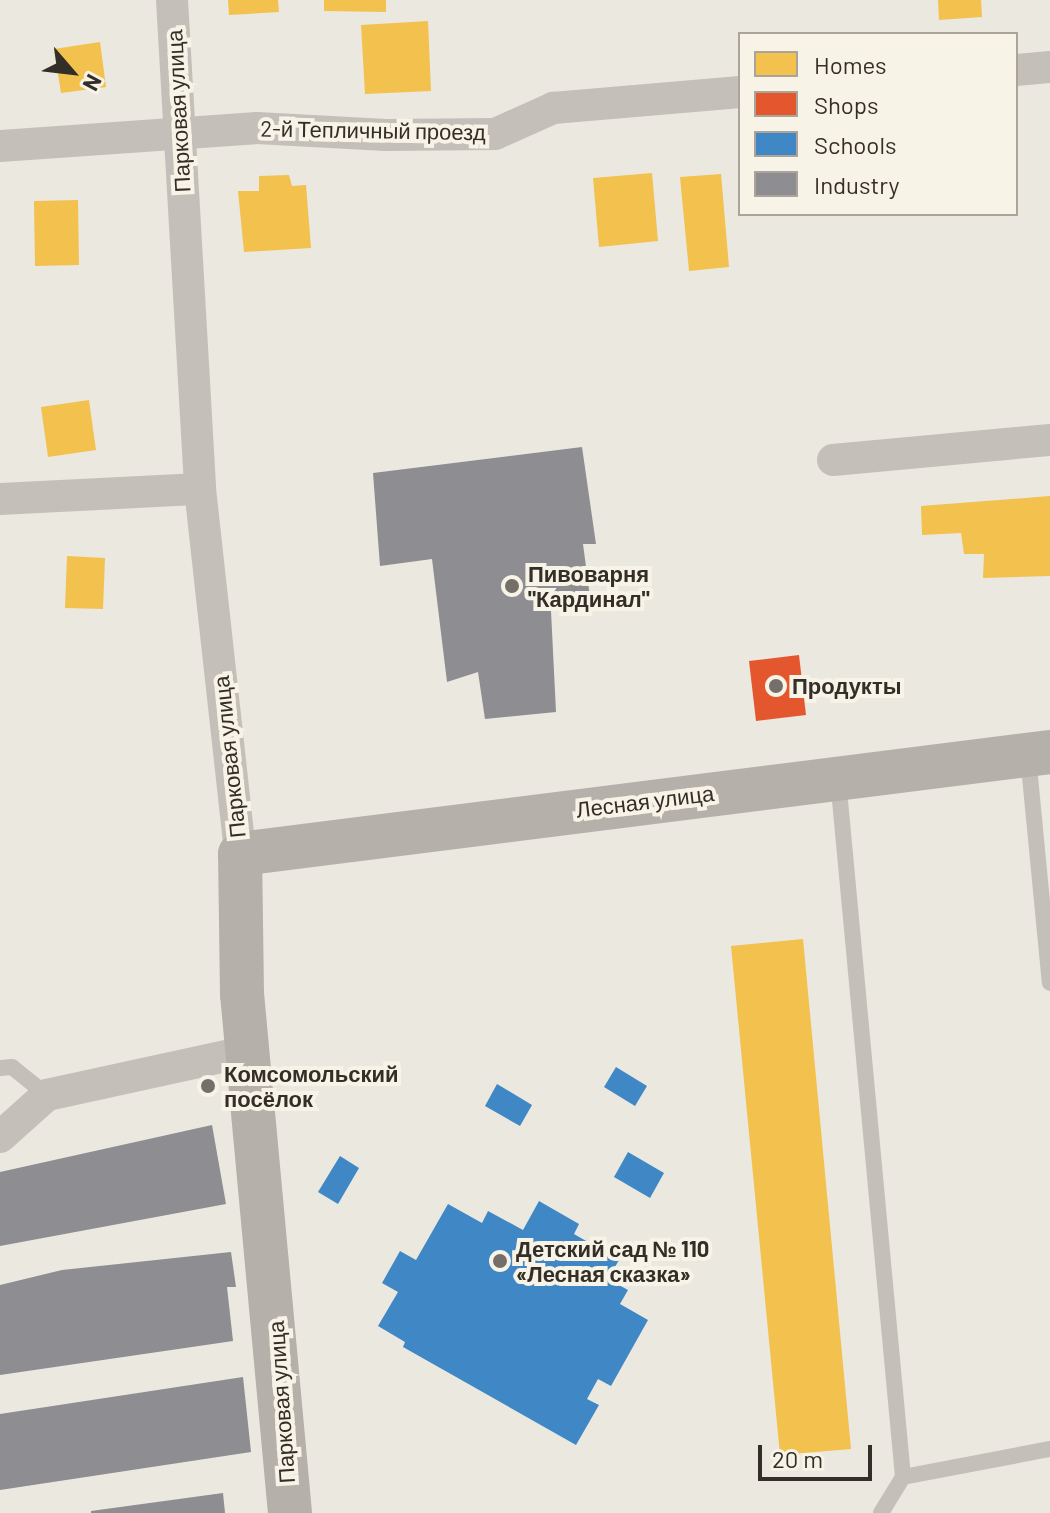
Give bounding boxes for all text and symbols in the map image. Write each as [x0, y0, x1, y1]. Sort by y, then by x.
street label: Парковая улица [161, 29, 195, 193]
north arrow [32, 32, 112, 112]
legend [738, 32, 1018, 216]
text: Homes [814, 50, 887, 79]
text: N [78, 71, 108, 96]
text: Shops [814, 90, 879, 119]
street label: 2-й Тепличный проезд [260, 115, 486, 145]
text: Schools [814, 130, 897, 159]
text: Industry [814, 170, 900, 199]
place label: Пивоварня "Кардинал" [528, 560, 650, 612]
marker: Пивоварня "Кардинал" [503, 577, 521, 595]
place label: Продукты [792, 673, 901, 699]
street label: Парковая улица [207, 675, 251, 839]
marker: Продукты [767, 677, 785, 695]
street label: Лесная улица [574, 779, 716, 823]
place label: Комсомольский посёлок [224, 1060, 399, 1112]
marker: Комсомольский посёлок [199, 1077, 217, 1095]
place label: Детский сад № 110 «Лесная сказка» [516, 1235, 709, 1286]
marker: Детский сад № 110 «Лесная сказка» [491, 1252, 509, 1270]
street label: Парковая улица [262, 1320, 300, 1484]
scale bar [762, 1429, 876, 1479]
text: 20 m [772, 1444, 823, 1473]

